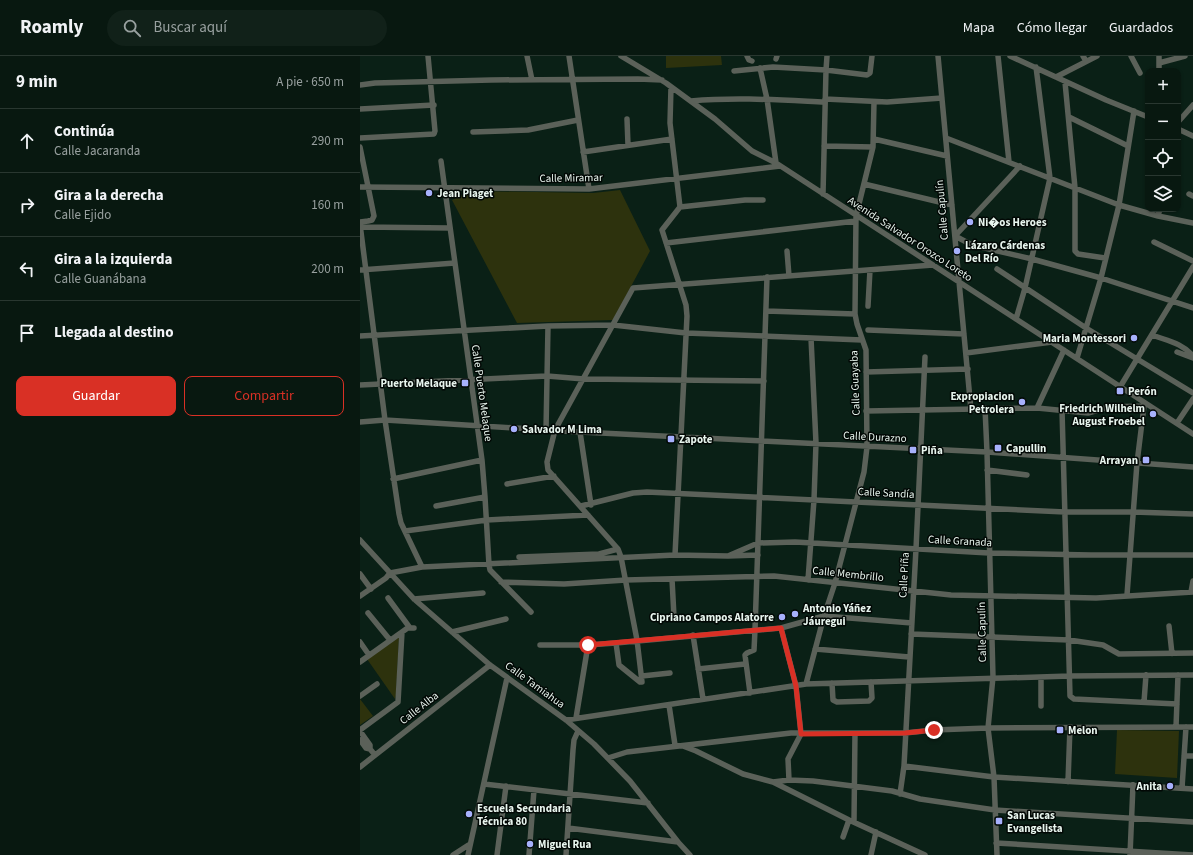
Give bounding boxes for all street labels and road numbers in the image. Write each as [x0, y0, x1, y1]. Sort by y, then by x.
street label: Calle Miramar [539, 170, 603, 186]
street label: Calle Capulín [932, 179, 952, 241]
street label: Avenida Salvador Orozco Loreto [845, 193, 975, 285]
street label: Calle Puerto Melaque [468, 344, 496, 443]
street label: Calle Guayaba [846, 350, 864, 416]
street label: Calle Durazno [843, 428, 907, 446]
street label: Calle Sandía [857, 484, 915, 502]
street label: Calle Granada [928, 532, 992, 550]
street label: Calle Piña [895, 552, 913, 598]
street label: Calle Membrillo [811, 563, 885, 585]
street label: Calle Capulín [974, 602, 990, 662]
street label: Calle Tamiahua [502, 658, 568, 712]
street label: Calle Alba [397, 688, 441, 728]

